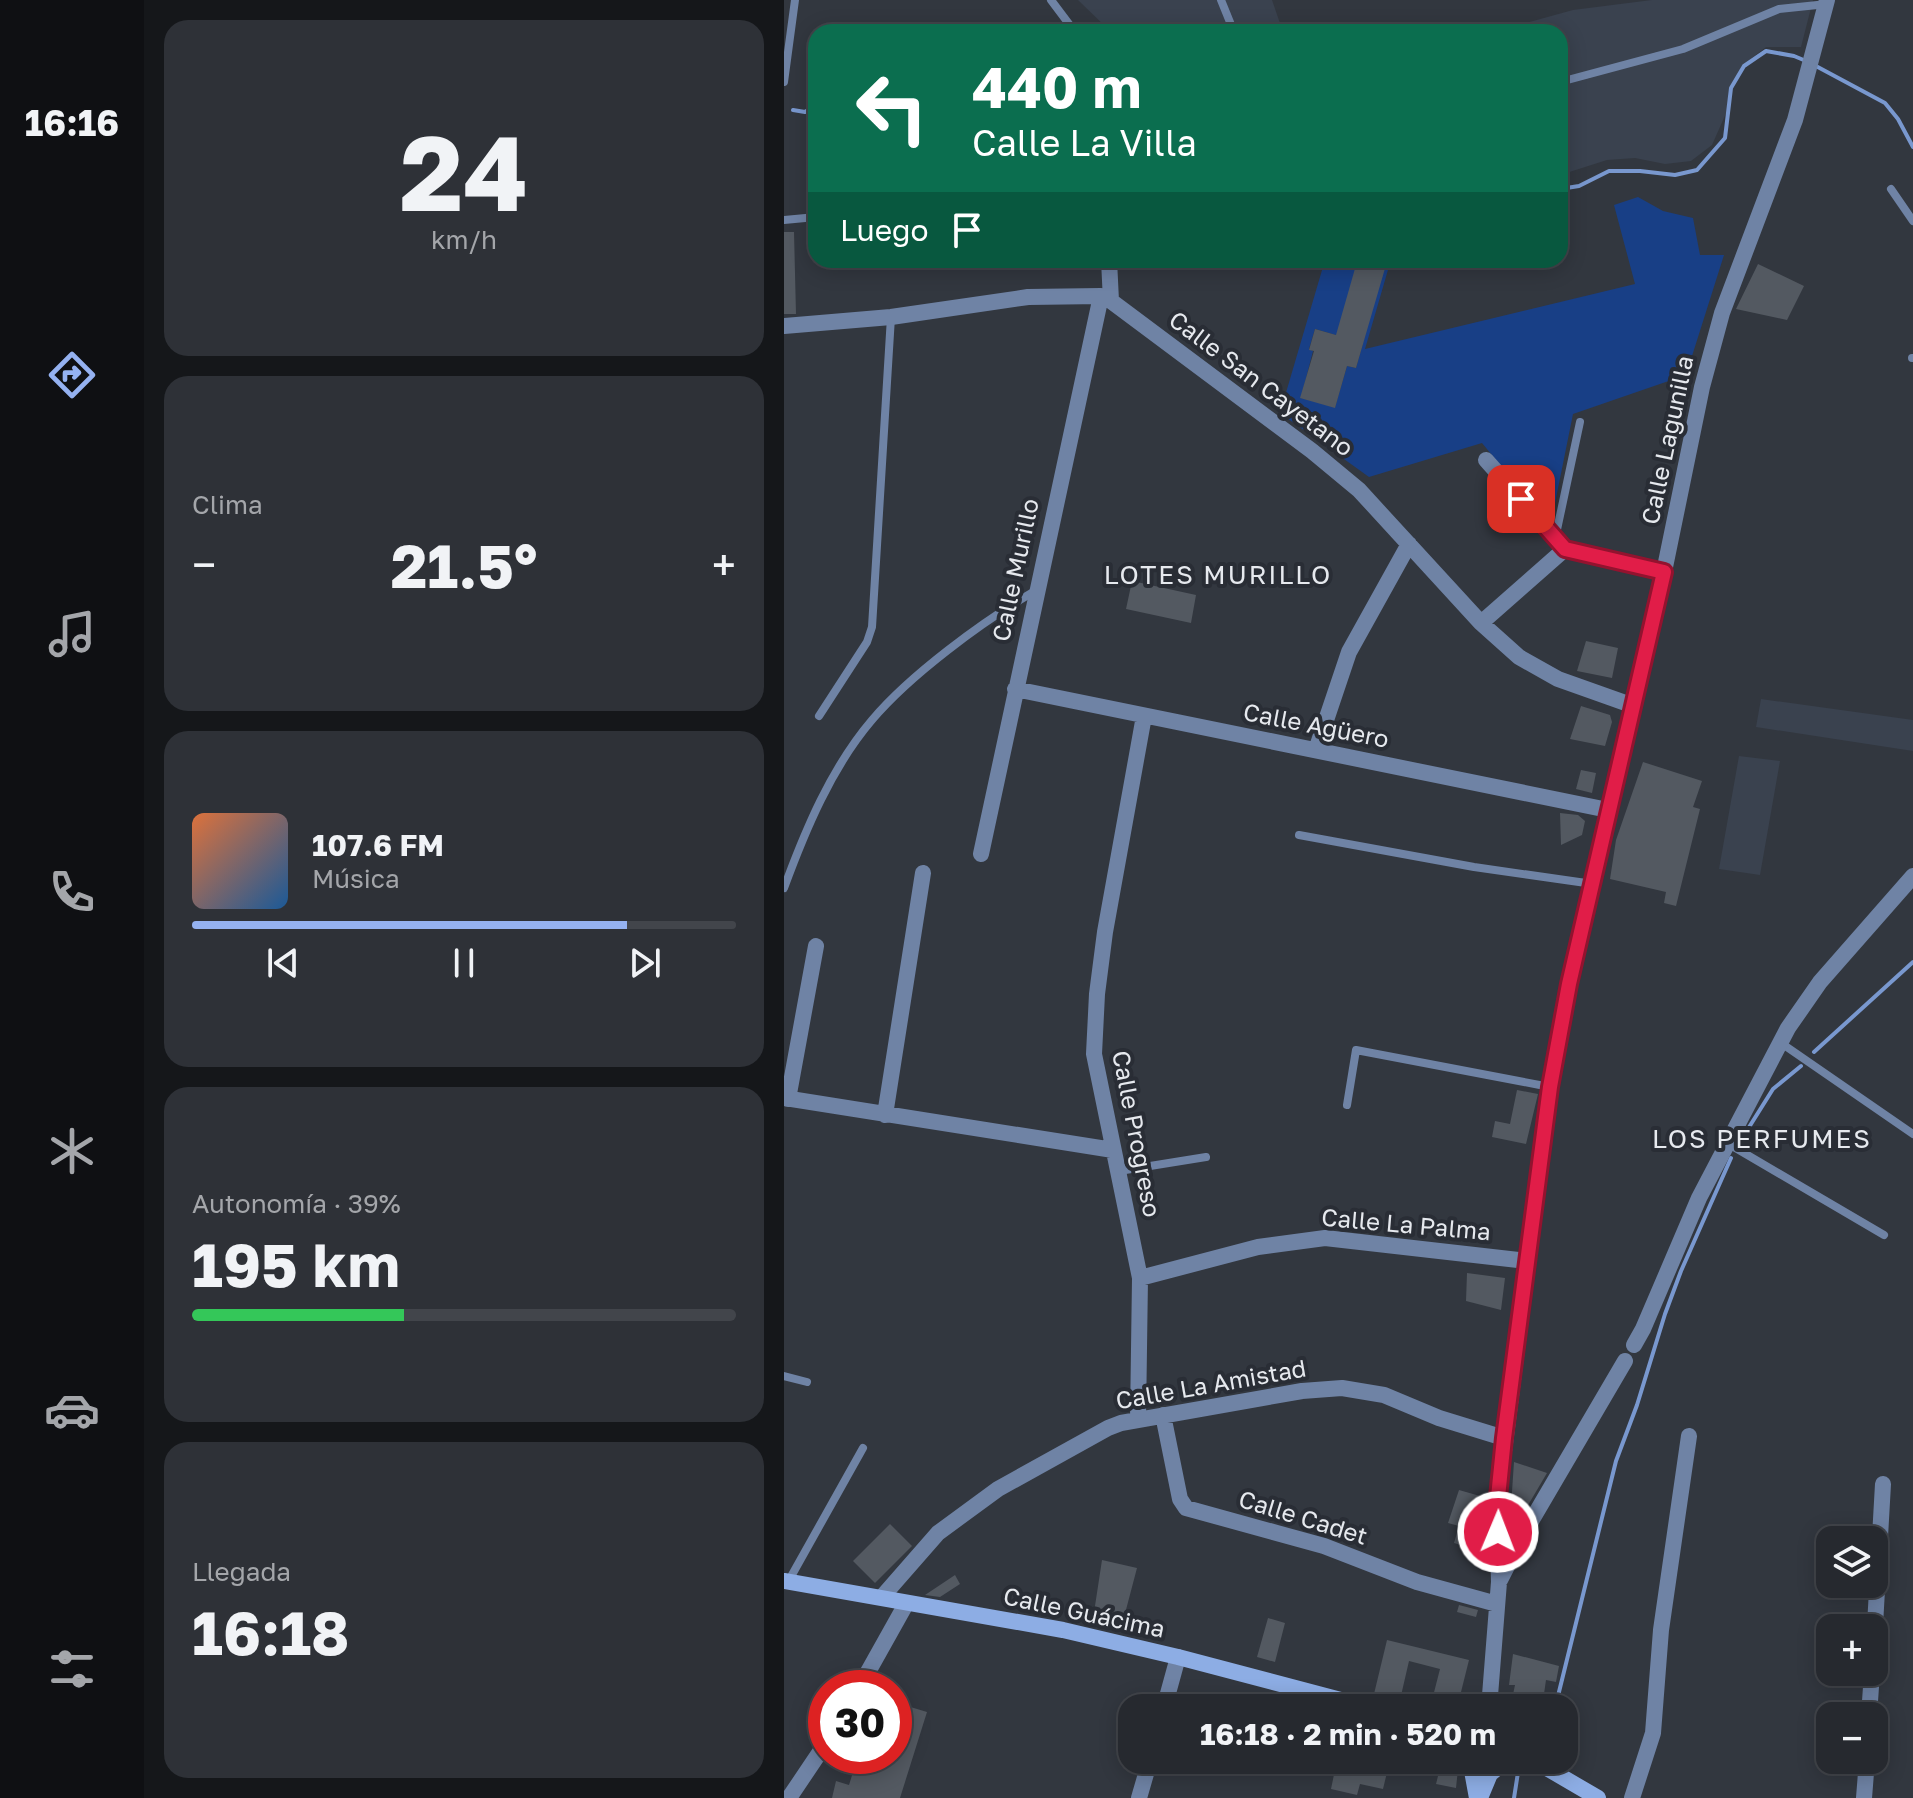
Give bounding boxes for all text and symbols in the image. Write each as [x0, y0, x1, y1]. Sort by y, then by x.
text: 440 m [972, 53, 1141, 120]
icon: left [840, 56, 944, 160]
text: 16:16 [25, 101, 119, 144]
text: 24 [400, 109, 528, 234]
text: Calle La Villa [972, 121, 1197, 164]
icon: arrive [945, 208, 989, 252]
text: Luego [840, 212, 929, 248]
text: km/h [431, 224, 497, 255]
street label: Calle San Cayetano [1164, 304, 1360, 462]
icon: directions [44, 347, 100, 403]
street label: Calle Lagunilla [1634, 353, 1699, 527]
pin [1487, 465, 1555, 533]
icon: arrive [1499, 477, 1543, 521]
text: Clima [192, 489, 263, 520]
street label: Calle Murillo [985, 496, 1044, 644]
text: 21.5° [391, 529, 537, 601]
text: − [192, 538, 216, 591]
text: + [712, 538, 736, 591]
district label: LOTES MURILLO [1104, 559, 1332, 590]
icon: music [44, 606, 100, 662]
street label: Calle Agüero [1241, 696, 1391, 753]
text: 107.6 FM [312, 827, 444, 863]
text: Música [312, 863, 400, 894]
icon: phone [44, 864, 100, 920]
icon: previous [261, 941, 305, 985]
icon: pause [442, 941, 486, 985]
icon: next [623, 941, 667, 985]
street label: Calle Progreso [1107, 1048, 1168, 1219]
icon: climate [44, 1123, 100, 1179]
district label: LOS PERFUMES [1652, 1123, 1872, 1154]
text: Autonomía · 39% [192, 1188, 400, 1219]
street label: Calle La Palma [1320, 1202, 1492, 1245]
text: 195 km [192, 1228, 400, 1300]
street label: Calle La Amistad [1113, 1353, 1308, 1415]
icon: car [44, 1382, 100, 1438]
street label: Calle Cadet [1236, 1483, 1371, 1550]
position arrow [1456, 1490, 1540, 1574]
map controls [1816, 1526, 1888, 1774]
button: layers [1816, 1526, 1888, 1598]
text: Llegada [192, 1556, 291, 1587]
street label: Calle Guácima [1001, 1580, 1168, 1643]
text: 16:18 [192, 1596, 350, 1668]
button: + [1816, 1614, 1888, 1686]
icon: filters [44, 1641, 100, 1697]
speed limit sign: 30 [808, 1670, 912, 1774]
button: − [1816, 1702, 1888, 1774]
text: 16:18 · 2 min · 520 m [1200, 1716, 1496, 1752]

